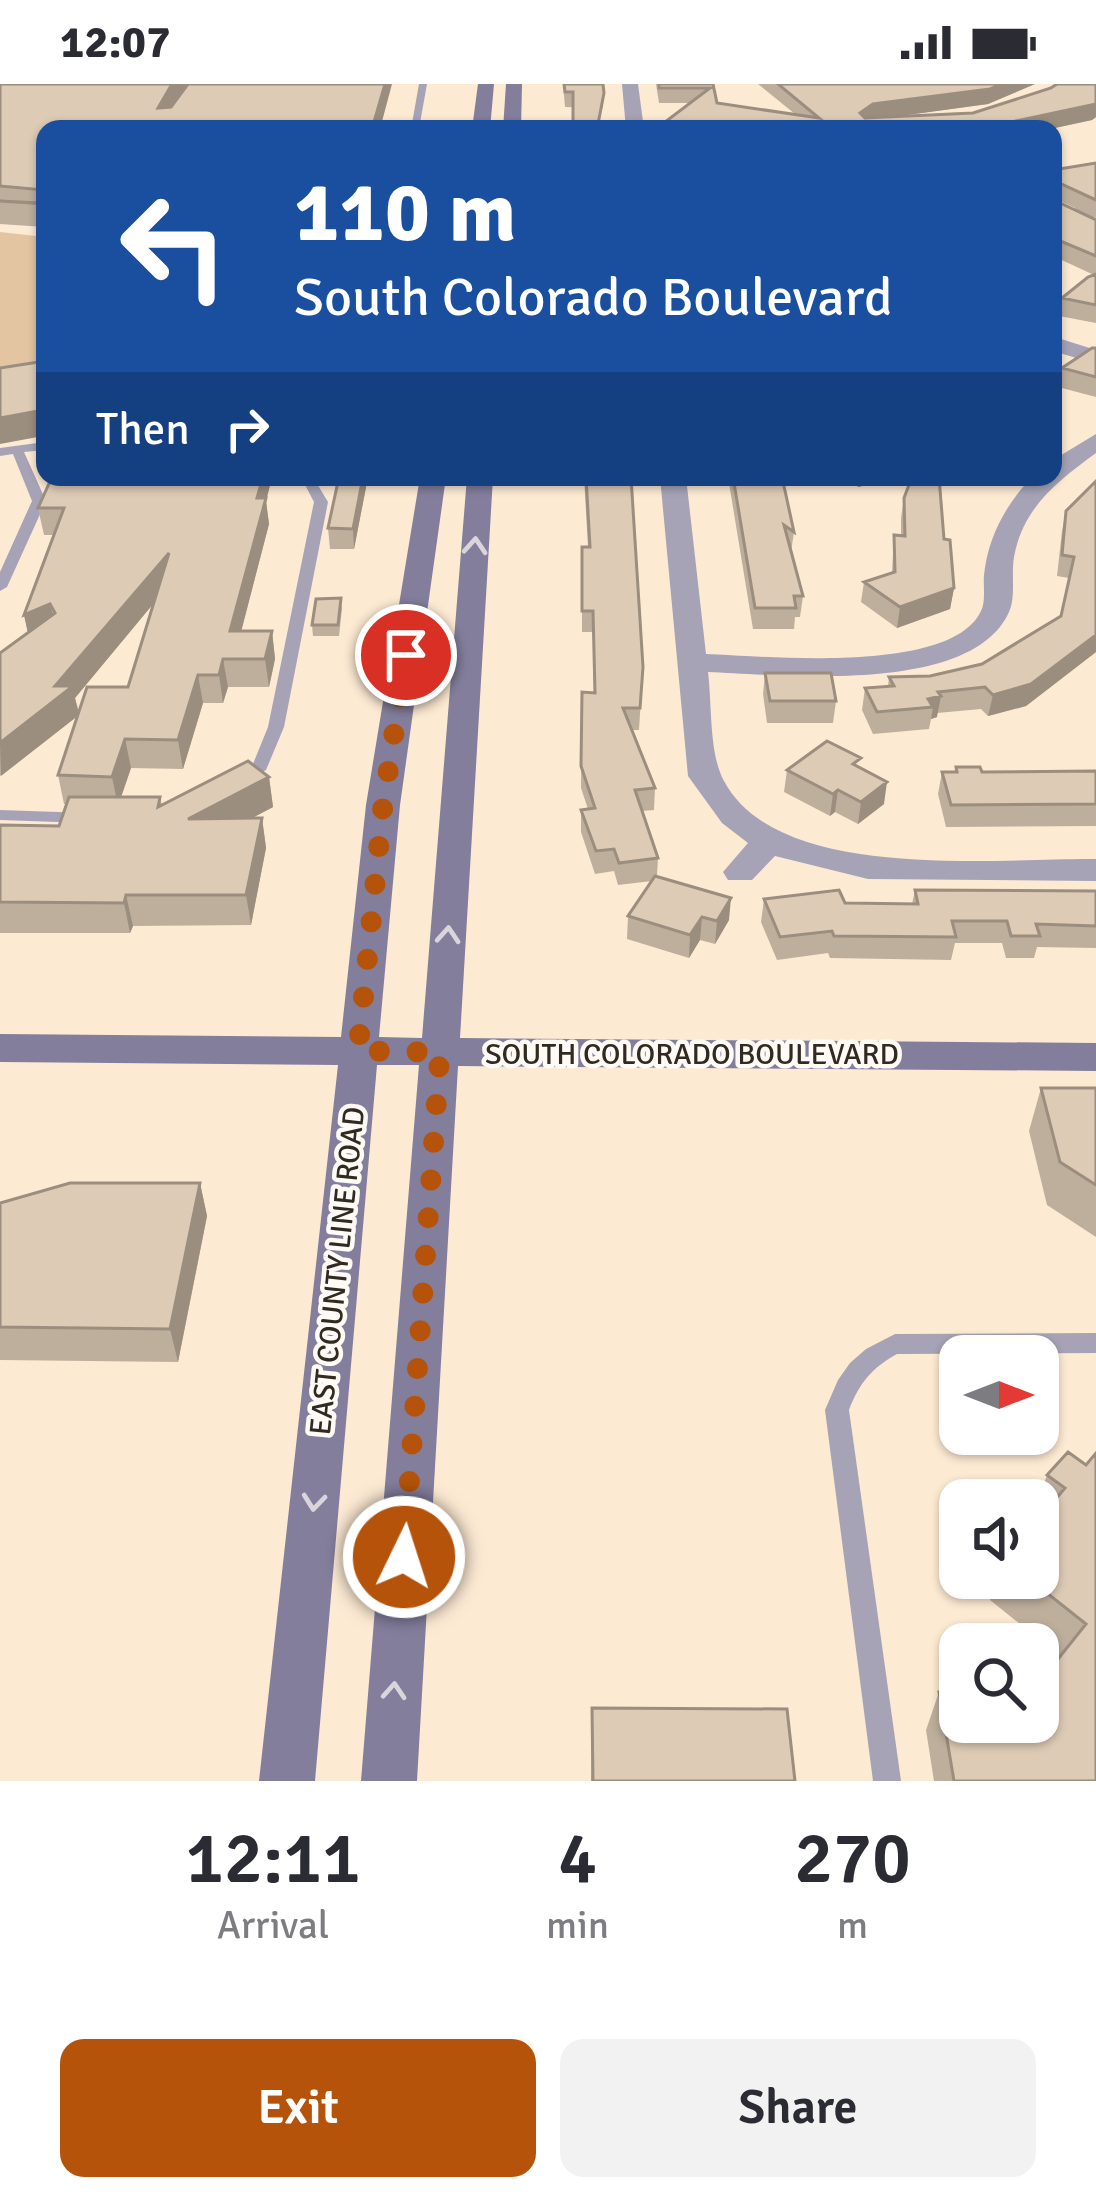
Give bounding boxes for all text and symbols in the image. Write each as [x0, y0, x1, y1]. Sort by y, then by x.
text: 12:07 [60, 15, 170, 70]
text: 110 m [294, 161, 516, 265]
icon: left [96, 168, 252, 324]
text: South Colorado Boulevard [294, 264, 893, 331]
icon: right [214, 396, 280, 462]
text: Then [96, 402, 190, 457]
one-way arrow [462, 536, 488, 555]
pin [355, 604, 457, 706]
icon: arrive [373, 622, 439, 688]
one-way arrow [435, 925, 461, 944]
street label: SOUTH COLORADO BOULEVARD [485, 1036, 899, 1073]
street label: EAST COUNTY LINE ROAD [302, 1105, 373, 1437]
north arrow [939, 1335, 1059, 1455]
map controls [939, 1335, 1059, 1743]
button: sound [939, 1479, 1059, 1599]
one-way arrow [302, 1493, 327, 1512]
position arrow [341, 1494, 467, 1620]
button: search [939, 1623, 1059, 1743]
one-way arrow [381, 1681, 407, 1700]
text: 12:11 [185, 1814, 361, 1903]
text: 4 [558, 1814, 597, 1903]
text: 270 [794, 1814, 911, 1903]
text: Arrival [217, 1901, 329, 1949]
text: min [546, 1901, 609, 1949]
text: m [837, 1901, 868, 1949]
button: Exit [60, 2039, 536, 2177]
button: Share [560, 2039, 1036, 2177]

